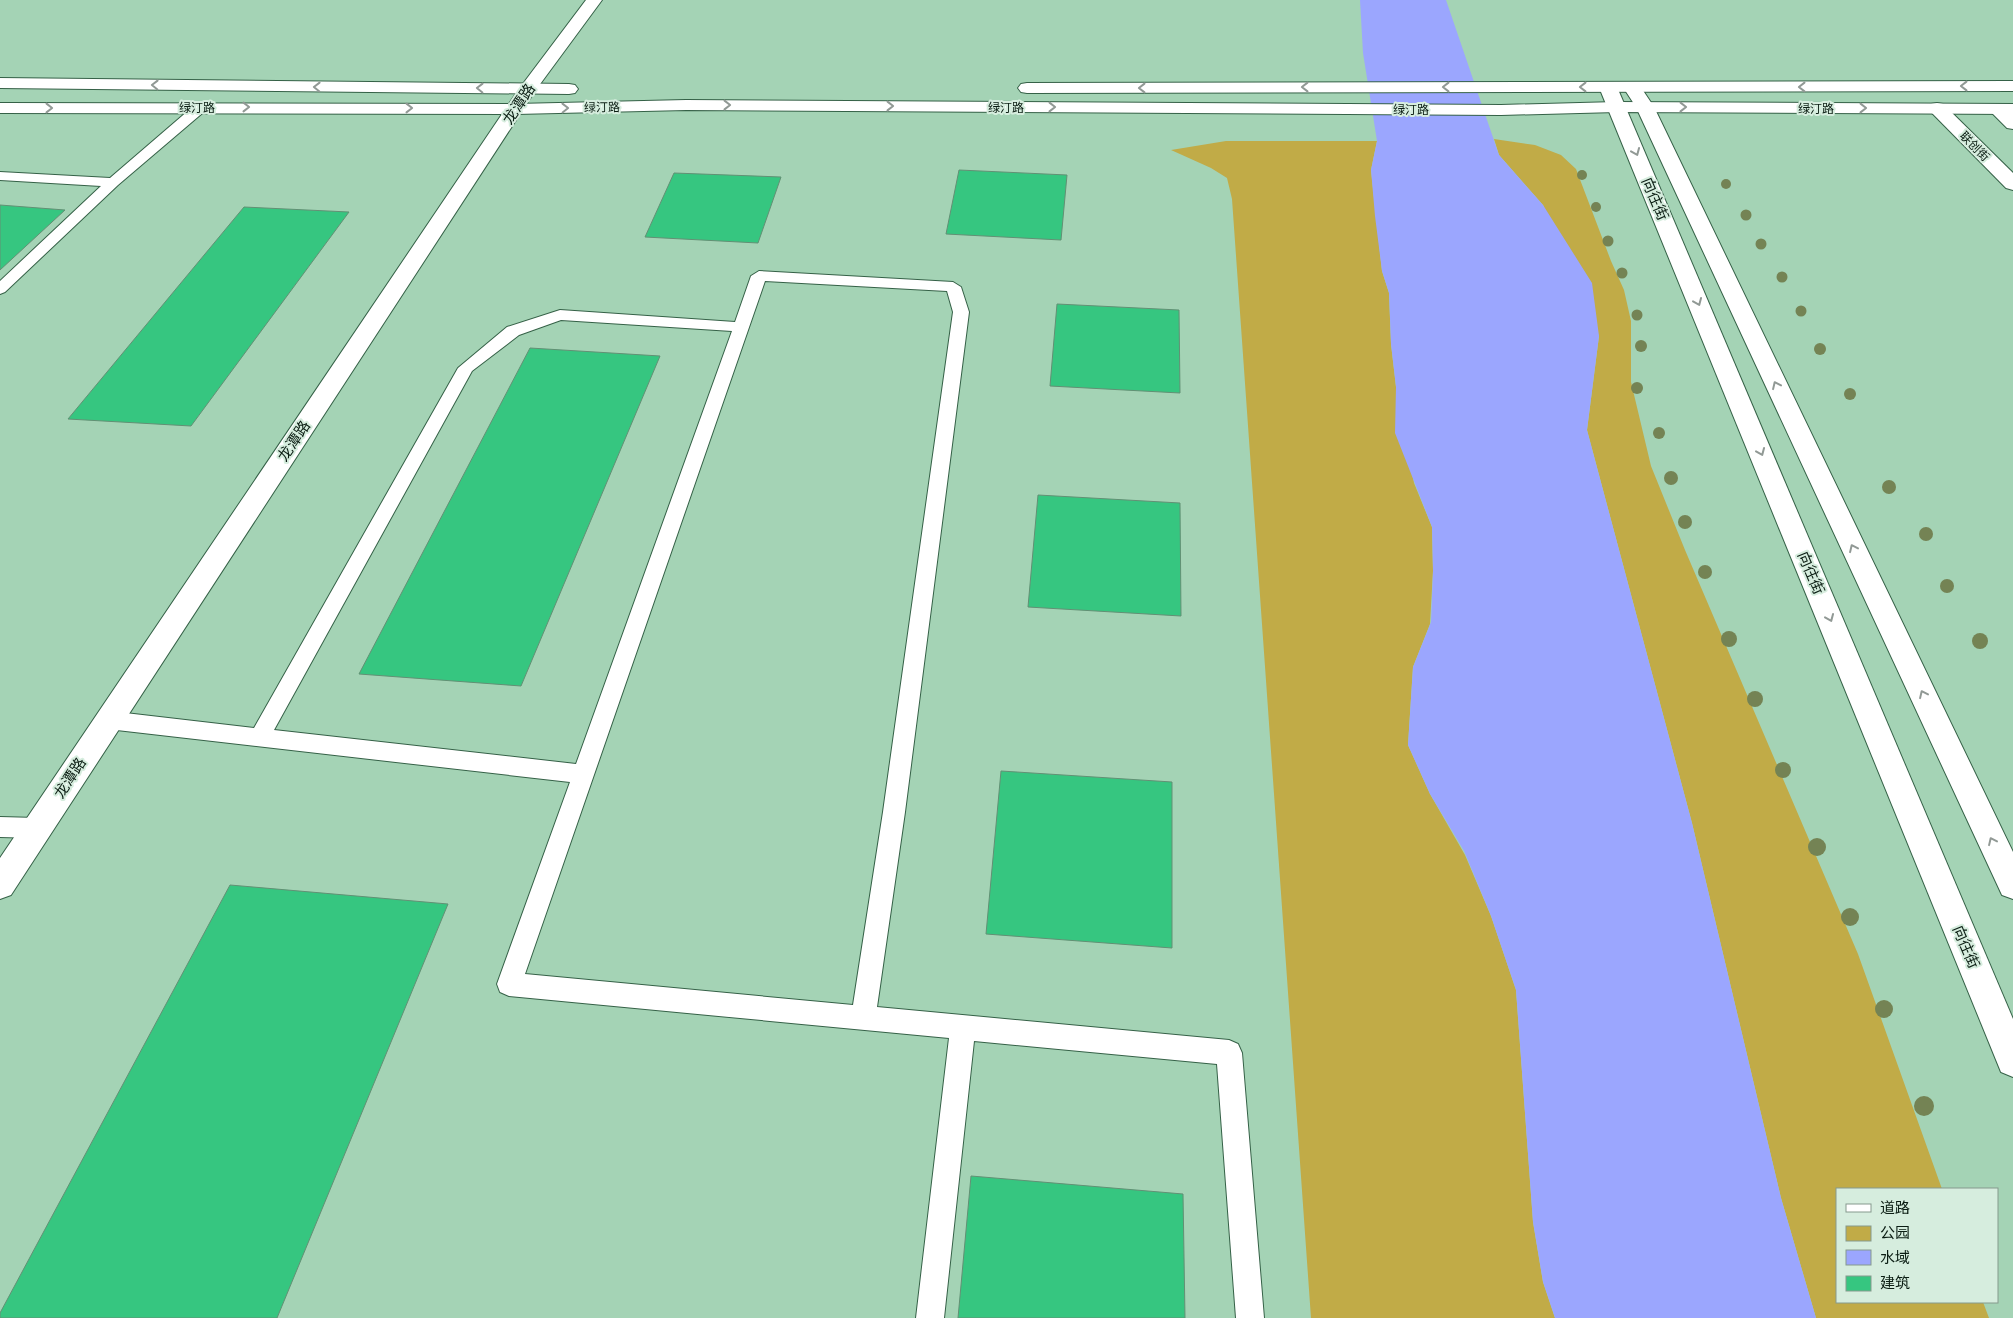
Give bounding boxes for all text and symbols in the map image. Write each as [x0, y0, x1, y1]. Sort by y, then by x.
one-way arrow [150, 80, 158, 90]
street label: 龙潭路 [499, 80, 539, 128]
one-way arrow [1960, 81, 1968, 91]
one-way arrow [313, 82, 320, 92]
one-way arrow [1300, 82, 1308, 92]
one-way arrow [1442, 82, 1450, 92]
one-way arrow [1579, 82, 1586, 92]
one-way arrow [1798, 82, 1806, 92]
one-way arrow [475, 83, 483, 94]
one-way arrow [1138, 83, 1146, 93]
street label: 绿汀路 [584, 99, 620, 115]
street label: 绿汀路 [179, 100, 215, 115]
one-way arrow [724, 100, 732, 110]
street label: 绿汀路 [988, 100, 1024, 115]
one-way arrow [886, 101, 894, 111]
street label: 绿汀路 [1798, 101, 1834, 116]
one-way arrow [242, 102, 250, 112]
one-way arrow [561, 102, 569, 113]
one-way arrow [1049, 102, 1057, 112]
street label: 绿汀路 [1393, 102, 1429, 117]
one-way arrow [1680, 102, 1688, 112]
one-way arrow [45, 103, 53, 113]
one-way arrow [405, 103, 413, 113]
one-way arrow [1860, 103, 1868, 113]
street label: 联创街 [1957, 128, 1993, 164]
one-way arrow [1629, 147, 1640, 156]
street label: 向往街 [1638, 175, 1672, 223]
one-way arrow [1692, 297, 1703, 306]
one-way arrow [1772, 381, 1782, 390]
street label: 龙潭路 [274, 417, 314, 465]
one-way arrow [1754, 447, 1765, 456]
one-way arrow [1849, 544, 1859, 553]
street label: 向往街 [1794, 549, 1828, 597]
one-way arrow [1823, 613, 1834, 622]
one-way arrow [1919, 691, 1929, 700]
street label: 龙潭路 [50, 754, 90, 802]
one-way arrow [1988, 837, 1998, 846]
street label: 向往街 [1949, 923, 1983, 971]
legend [1836, 1188, 1998, 1303]
text: 道路 [1880, 1199, 1910, 1217]
text: 公园 [1880, 1224, 1910, 1242]
text: 水域 [1880, 1249, 1910, 1267]
text: 建筑 [1880, 1274, 1910, 1292]

